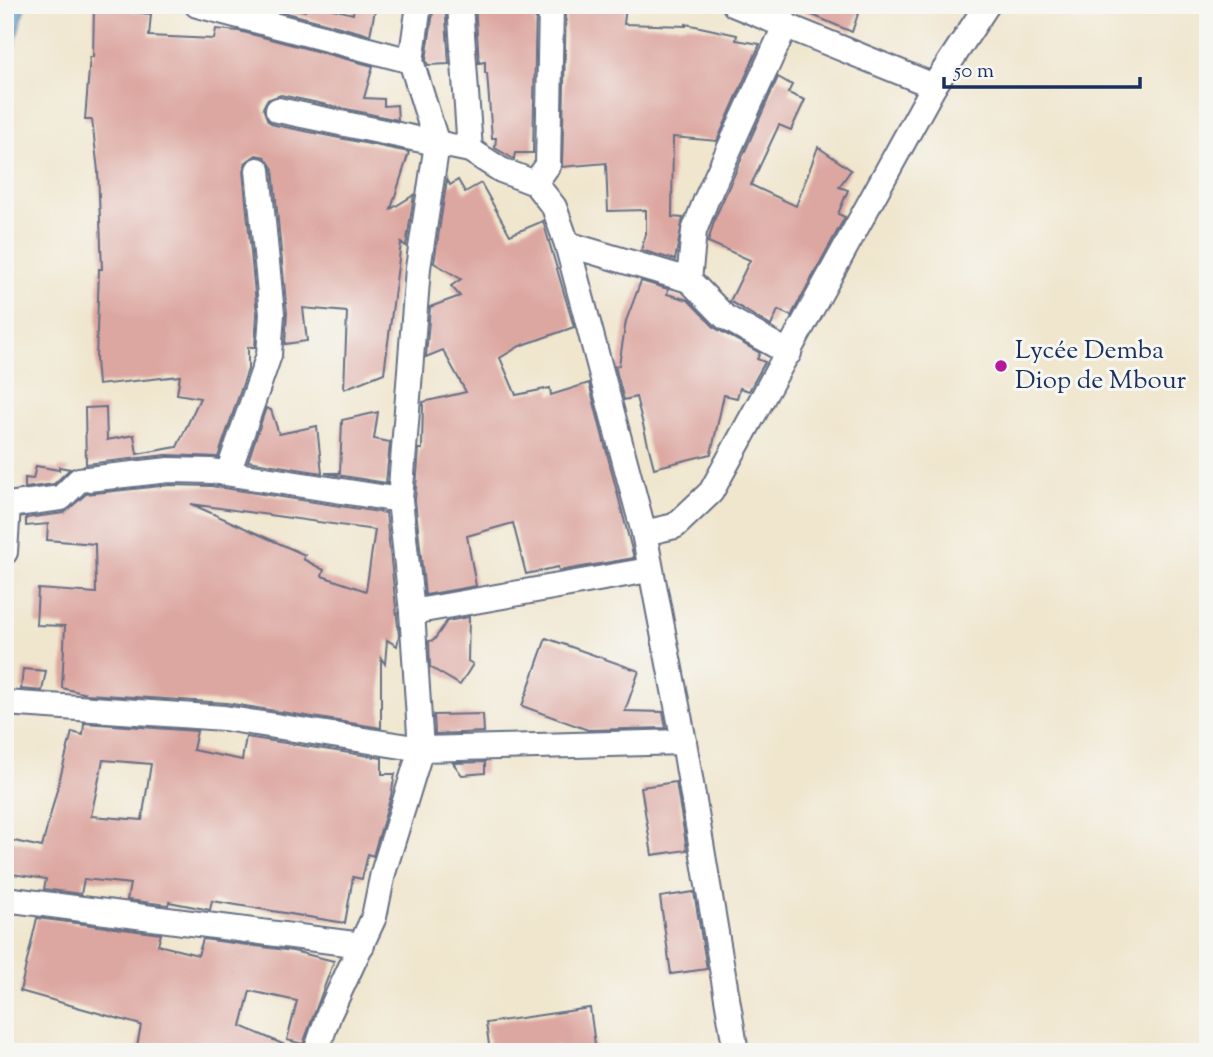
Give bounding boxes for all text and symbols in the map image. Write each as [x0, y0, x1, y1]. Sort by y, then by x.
scale bar [944, 46, 1140, 90]
text: 50 m [953, 57, 994, 87]
place label: Lycée Demba Diop de Mbour [1015, 333, 1187, 400]
marker: Lycée Demba Diop de Mbour [993, 358, 1009, 374]

